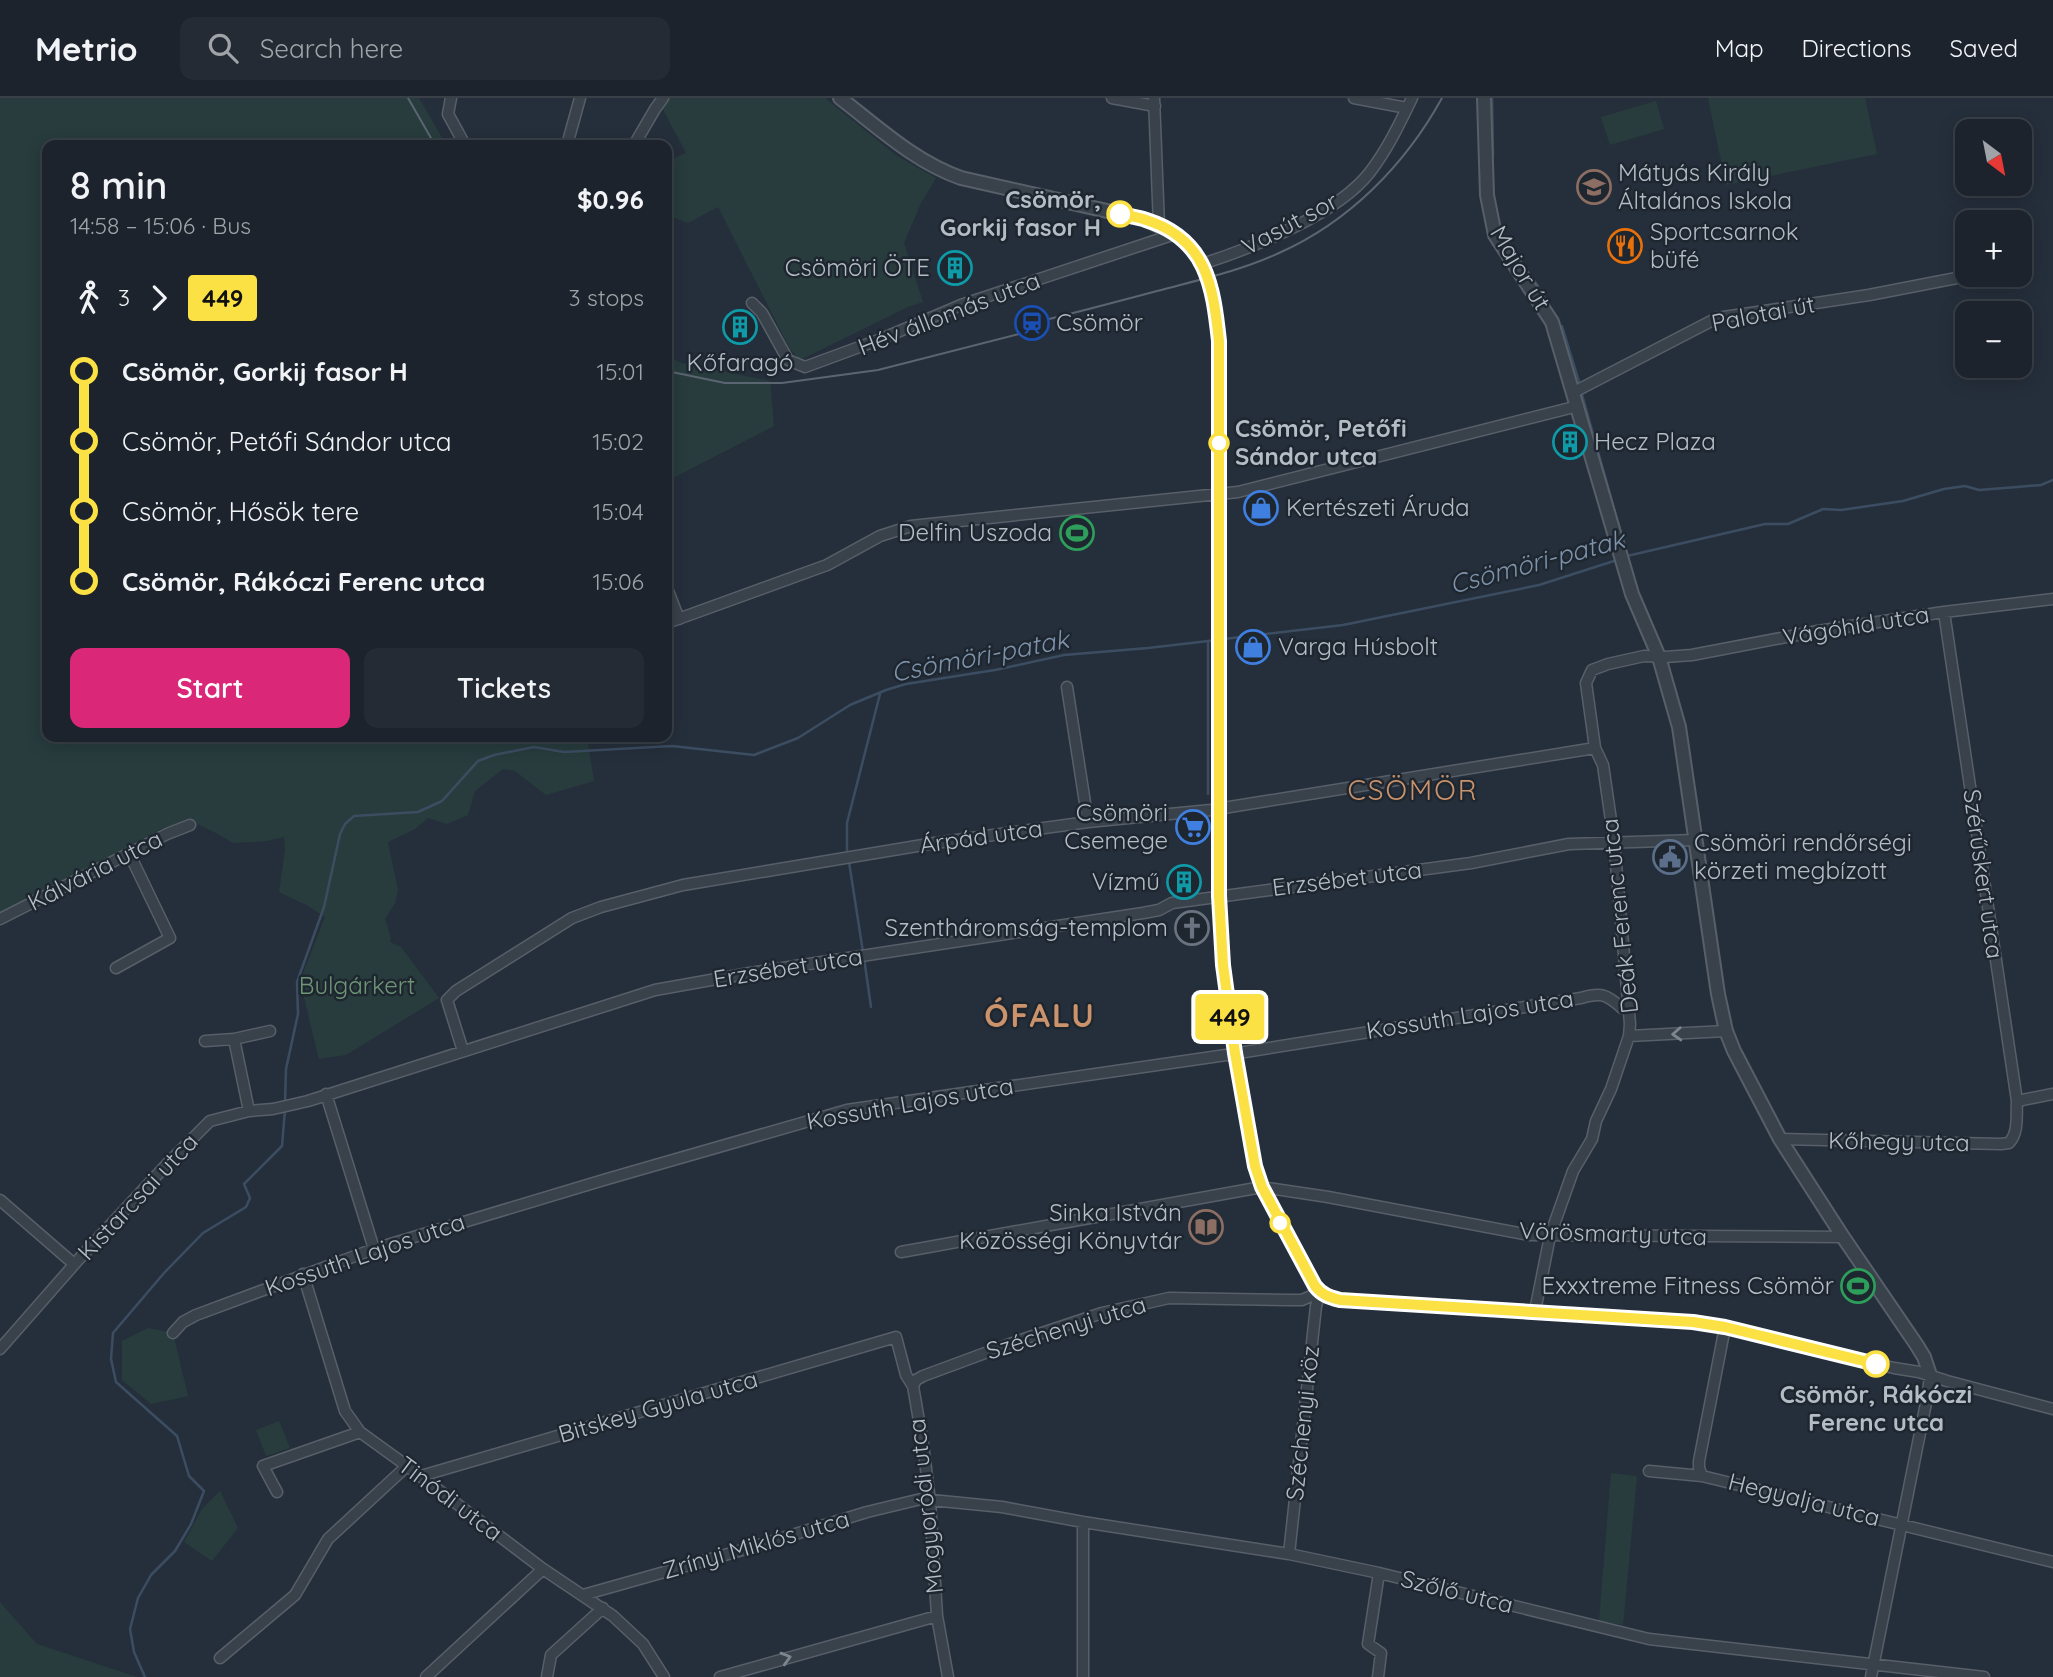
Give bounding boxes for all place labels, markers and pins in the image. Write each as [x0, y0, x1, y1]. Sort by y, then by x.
place label: Mátyás Király Általános Iskola [1618, 157, 1792, 215]
school or university icon: Mátyás Király Általános Iskola [1575, 168, 1613, 206]
place label: Csömör, Gorkij fasor H [940, 184, 1101, 242]
marker: Csömör, Gorkij fasor H [1107, 201, 1133, 227]
place label: Sportcsarnok büfé [1650, 216, 1799, 274]
restaurant icon: Sportcsarnok büfé [1606, 227, 1644, 265]
building icon: Csömöri ÖTE [936, 249, 974, 287]
place label: Csömöri ÖTE [785, 252, 930, 282]
station icon: Csömör [1013, 304, 1051, 342]
place label: Csömör [1056, 307, 1143, 337]
building icon: Kőfaragó [721, 308, 759, 346]
place label: Kőfaragó [687, 347, 793, 377]
place label: Csömör, Petőfi Sándor utca [1235, 413, 1407, 471]
building icon: Hecz Plaza [1551, 423, 1589, 461]
place label: Hecz Plaza [1594, 426, 1716, 456]
marker: Csömör, Petőfi Sándor utca [1209, 433, 1229, 453]
shop icon: Kertészeti Áruda [1242, 489, 1280, 527]
place label: Kertészeti Áruda [1286, 492, 1469, 522]
sports icon: Delfin Uszoda [1058, 514, 1096, 552]
place label: Delfin Uszoda [898, 517, 1052, 547]
shop icon: Varga Húsbolt [1234, 628, 1272, 666]
place label: Varga Húsbolt [1278, 631, 1438, 661]
place label: Csömöri Csemege [1064, 797, 1168, 855]
supermarket icon: Csömöri Csemege [1174, 808, 1212, 846]
place label: Csömöri rendőrségi körzeti megbízott [1694, 827, 1912, 885]
public building icon: Csömöri rendőrségi körzeti megbízott [1651, 838, 1689, 876]
building icon: Vízmű [1165, 863, 1203, 901]
place label: Vízmű [1092, 866, 1160, 896]
church icon: Szentháromság-templom [1173, 909, 1211, 947]
place label: Szentháromság-templom [884, 912, 1168, 942]
place label: Sinka István Közösségi Könyvtár [959, 1197, 1182, 1255]
library icon: Sinka István Közösségi Könyvtár [1187, 1208, 1225, 1246]
unlabelled marker [1270, 1213, 1290, 1233]
sports icon: Exxxtreme Fitness Csömör [1839, 1267, 1877, 1305]
place label: Exxxtreme Fitness Csömör [1542, 1270, 1834, 1300]
marker: Csömör, Rákóczi Ferenc utca [1863, 1351, 1889, 1377]
place label: Csömör, Rákóczi Ferenc utca [1780, 1379, 1972, 1437]

